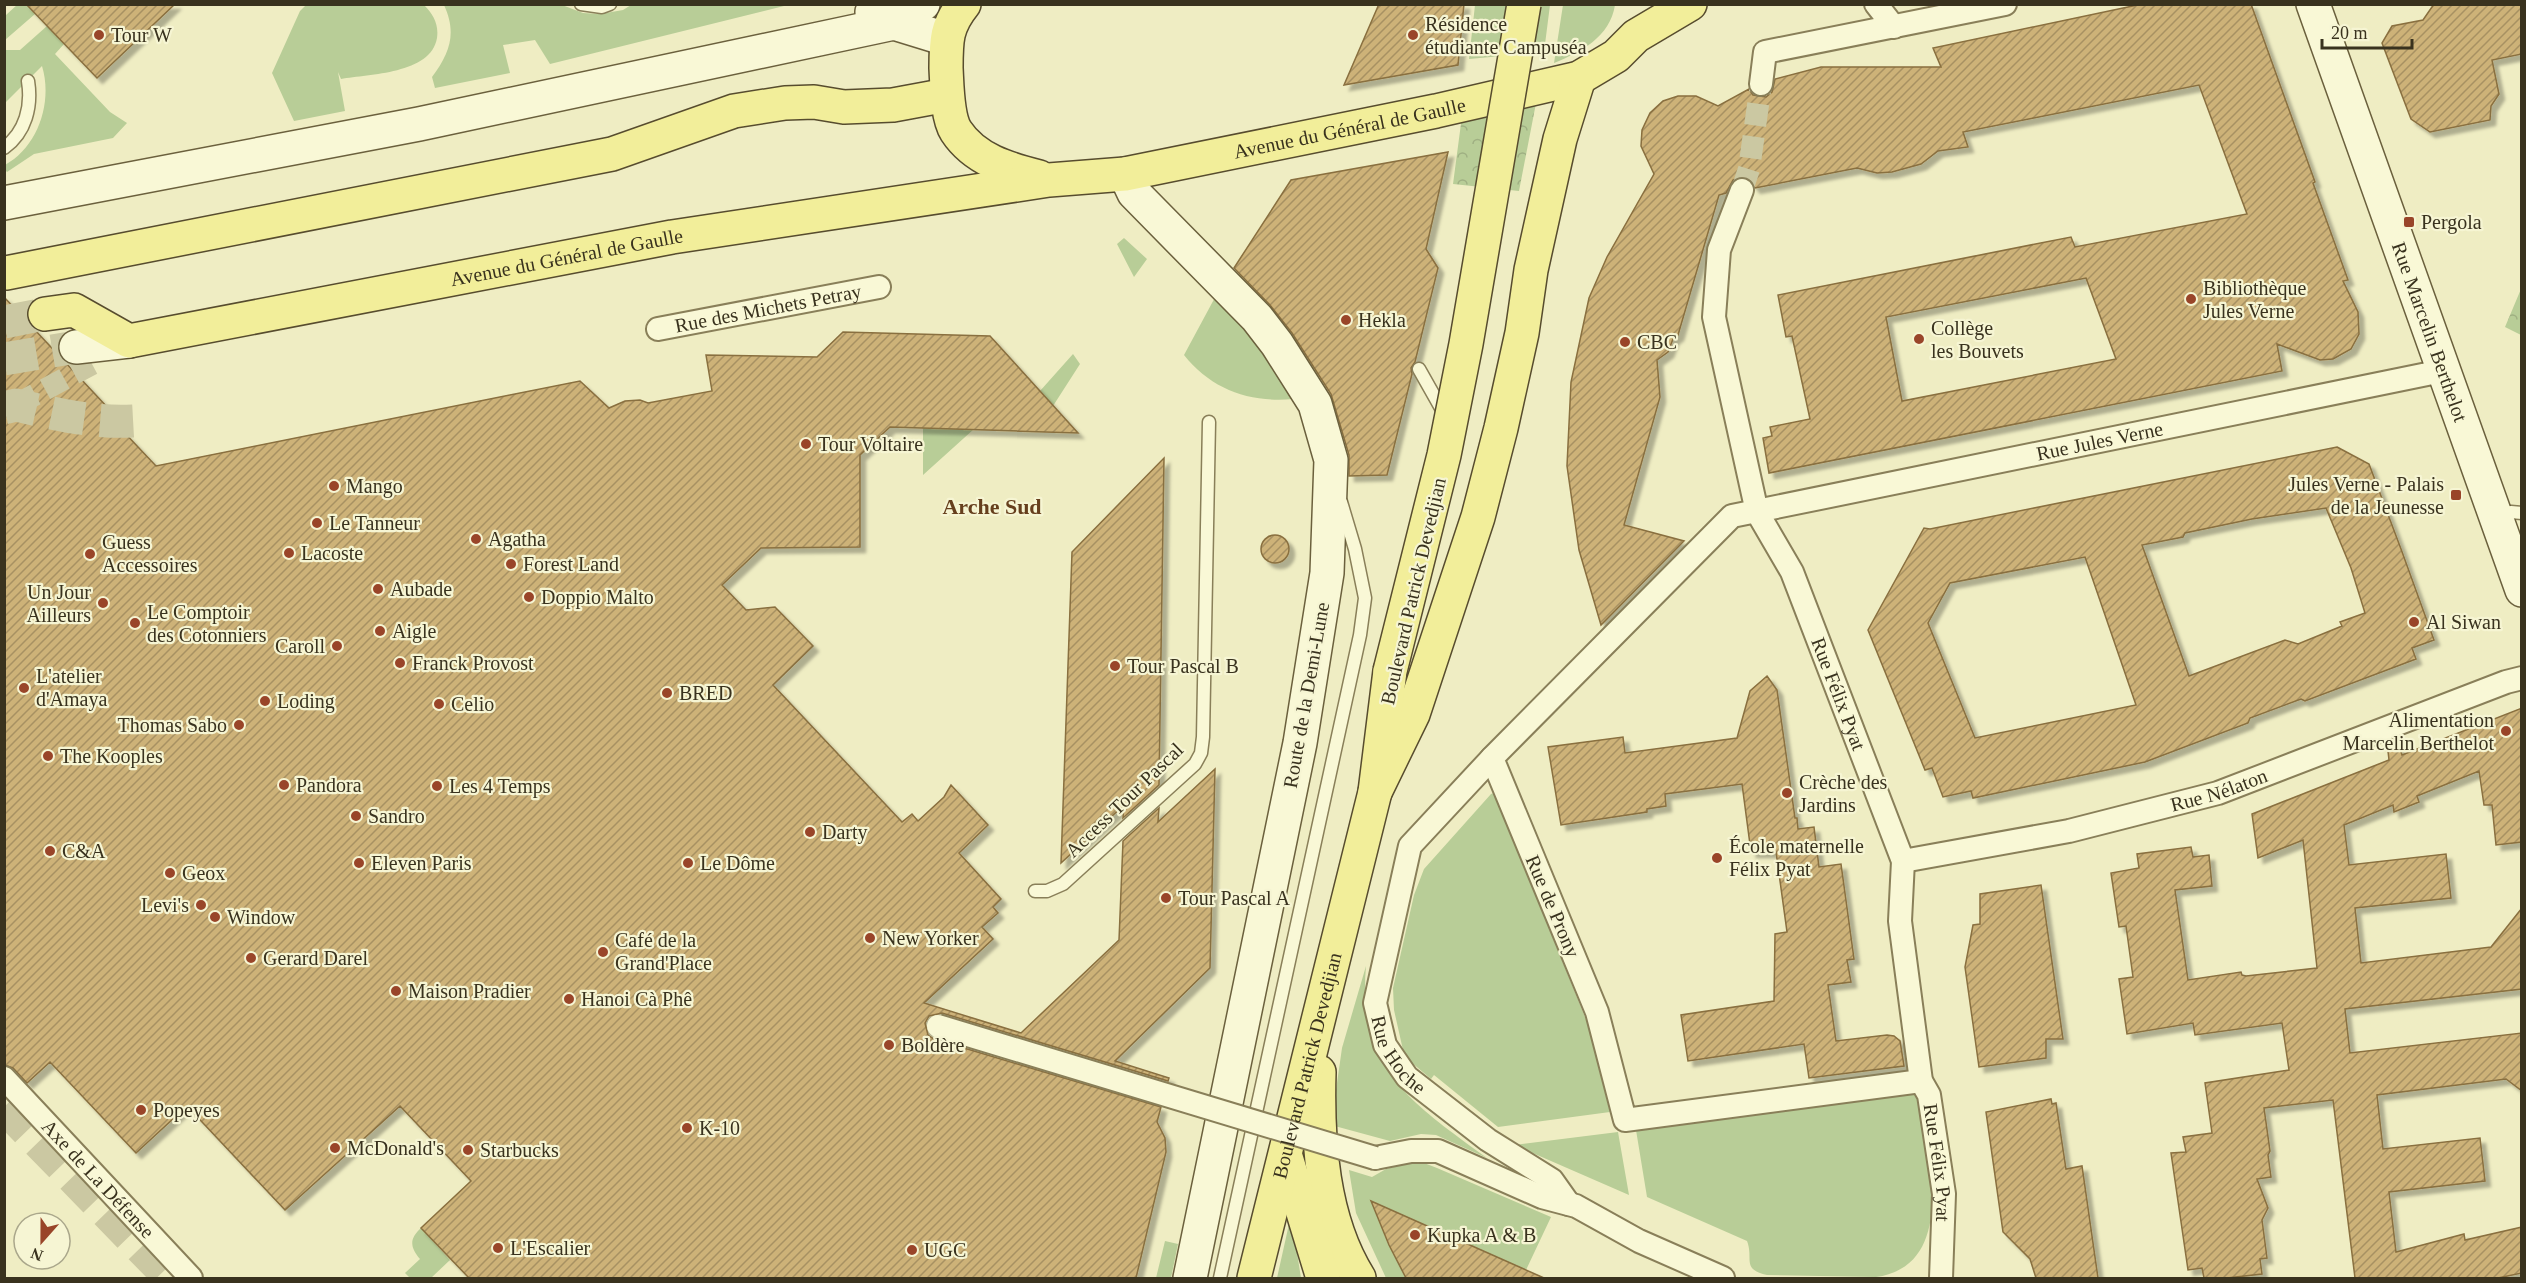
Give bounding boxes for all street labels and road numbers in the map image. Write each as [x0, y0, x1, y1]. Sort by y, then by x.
street label: Avenue du Général de Gaulle [1232, 93, 1468, 163]
street label: Avenue du Général de Gaulle [448, 224, 685, 290]
street label: Rue Marcelin Berthelot [2388, 239, 2472, 425]
street label: Rue des Michets Petray [673, 280, 863, 337]
street label: Rue Jules Verne [2034, 417, 2165, 465]
street label: Boulevard Patrick Devedjian [1376, 475, 1451, 707]
street label: Route de la Demi-Lune [1279, 600, 1333, 790]
street label: Rue Félix Pyat [1807, 634, 1871, 754]
street label: Access Tour Pascal [1061, 738, 1188, 862]
street label: Rue Nélaton [2168, 764, 2270, 816]
street label: Rue de Prony [1521, 852, 1584, 961]
street label: Boulevard Patrick Devedjian [1268, 950, 1346, 1181]
street label: Rue Hoche [1367, 1013, 1430, 1098]
street label: Rue Félix Pyat [1919, 1102, 1955, 1222]
street label: Axe de La Défense [38, 1115, 159, 1243]

